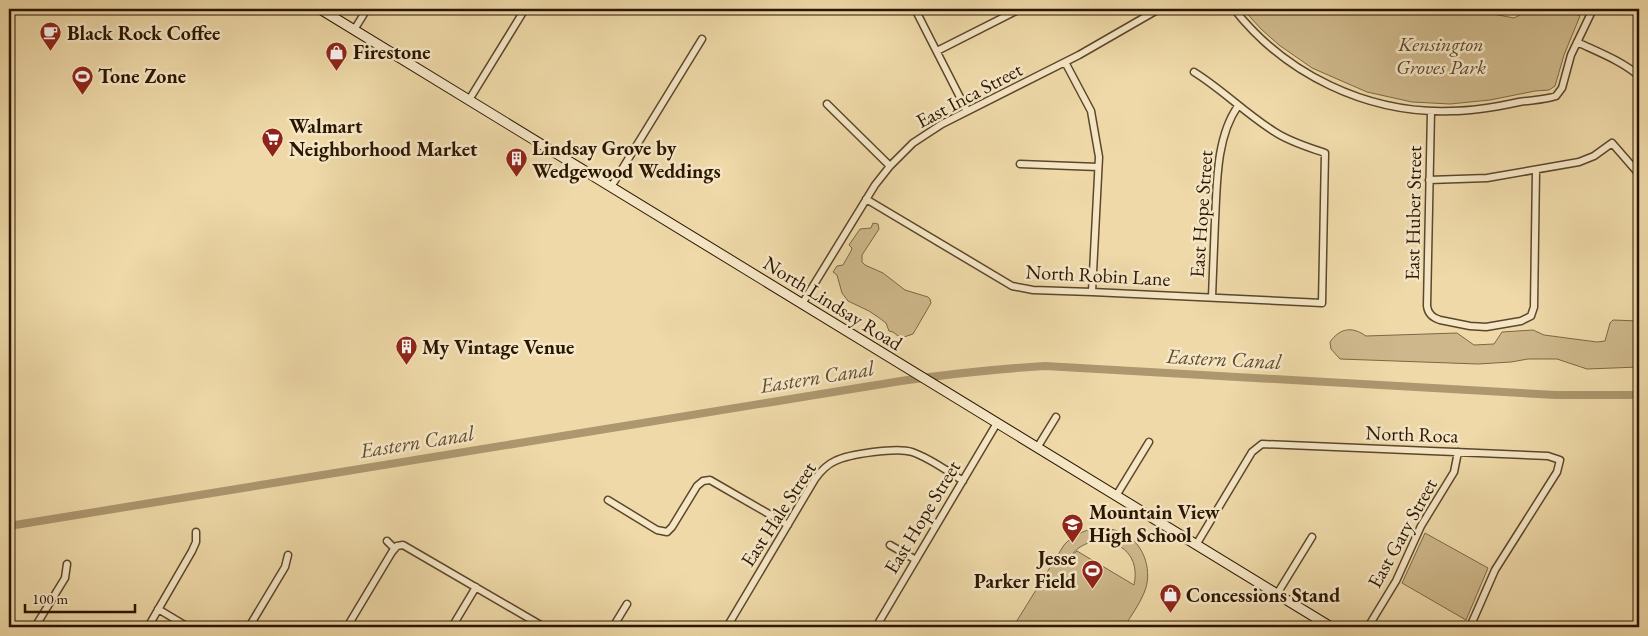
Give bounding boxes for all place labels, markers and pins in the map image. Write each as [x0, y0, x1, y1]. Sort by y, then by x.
place label: Black Rock Coffee [67, 20, 220, 46]
cafe icon: Black Rock Coffee [39, 21, 63, 52]
place label: Firestone [353, 39, 431, 65]
shop icon: Firestone [325, 40, 349, 71]
place label: Tone Zone [98, 63, 186, 89]
sports icon: Tone Zone [70, 64, 94, 95]
place label: Walmart Neighborhood Market [289, 113, 478, 162]
supermarket icon: Walmart Neighborhood Market [261, 126, 285, 157]
place label: Lindsay Grove by Wedgewood Weddings [532, 135, 721, 184]
building icon: Lindsay Grove by Wedgewood Weddings [504, 147, 528, 178]
place label: My Vintage Venue [422, 334, 574, 360]
building icon: My Vintage Venue [394, 335, 418, 366]
place label: Mountain View High School [1089, 499, 1220, 548]
school or university icon: Mountain View High School [1061, 512, 1085, 543]
place label: Jesse Parker Field [974, 545, 1076, 594]
sports icon: Jesse Parker Field [1080, 558, 1104, 589]
place label: Concessions Stand [1186, 582, 1340, 608]
shop icon: Concessions Stand [1158, 583, 1182, 614]

